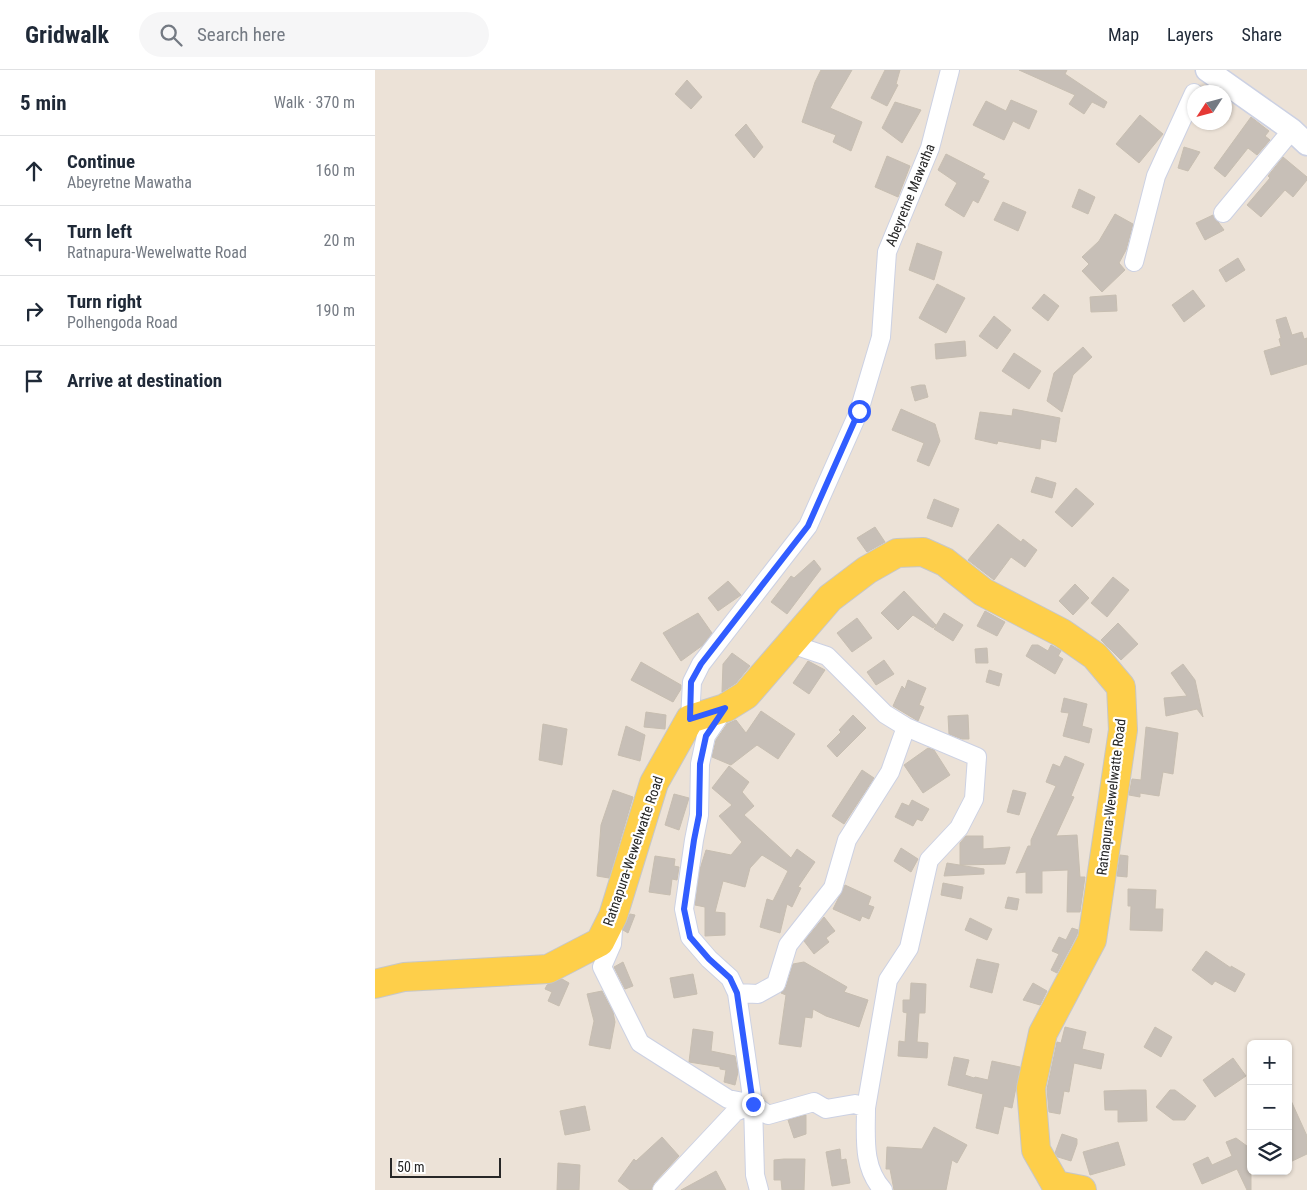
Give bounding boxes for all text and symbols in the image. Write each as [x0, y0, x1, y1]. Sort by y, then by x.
search box [139, 12, 489, 57]
text: Gridwalk [25, 21, 109, 49]
icon: search [157, 21, 185, 49]
text: Search here [197, 23, 285, 46]
text: Map [1108, 24, 1139, 45]
text: Layers [1167, 24, 1214, 45]
text: Share [1242, 24, 1282, 45]
north arrow [1187, 85, 1232, 130]
text: 5 min [20, 91, 67, 115]
text: Walk · 370 m [274, 93, 355, 112]
street label: Abeyretne Mawatha [882, 141, 938, 249]
text: Continue [67, 150, 135, 173]
icon: ahead [20, 157, 48, 185]
text: 160 m [316, 161, 355, 180]
text: Abeyretne Mawatha [67, 173, 192, 192]
text: Turn left [67, 220, 132, 243]
icon: left [20, 227, 48, 255]
text: 20 m [323, 231, 355, 250]
text: Ratnapura-Wewelwatte Road [67, 243, 247, 262]
text: Turn right [67, 290, 142, 313]
icon: right [20, 297, 48, 325]
text: 190 m [316, 301, 355, 320]
text: Polhengoda Road [67, 313, 178, 332]
icon: arrive [20, 367, 48, 395]
text: Arrive at destination [67, 369, 222, 392]
route start [848, 400, 871, 423]
street label: Ratnapura-Wewelwatte Road [1093, 718, 1129, 876]
street label: Ratnapura-Wewelwatte Road [600, 774, 666, 928]
map controls [1247, 1040, 1292, 1175]
button: + [1247, 1040, 1292, 1085]
button: − [1247, 1085, 1292, 1130]
route end [742, 1093, 765, 1116]
button: layers [1247, 1130, 1292, 1175]
scale bar [390, 1155, 501, 1178]
text: 50 m [397, 1159, 425, 1175]

